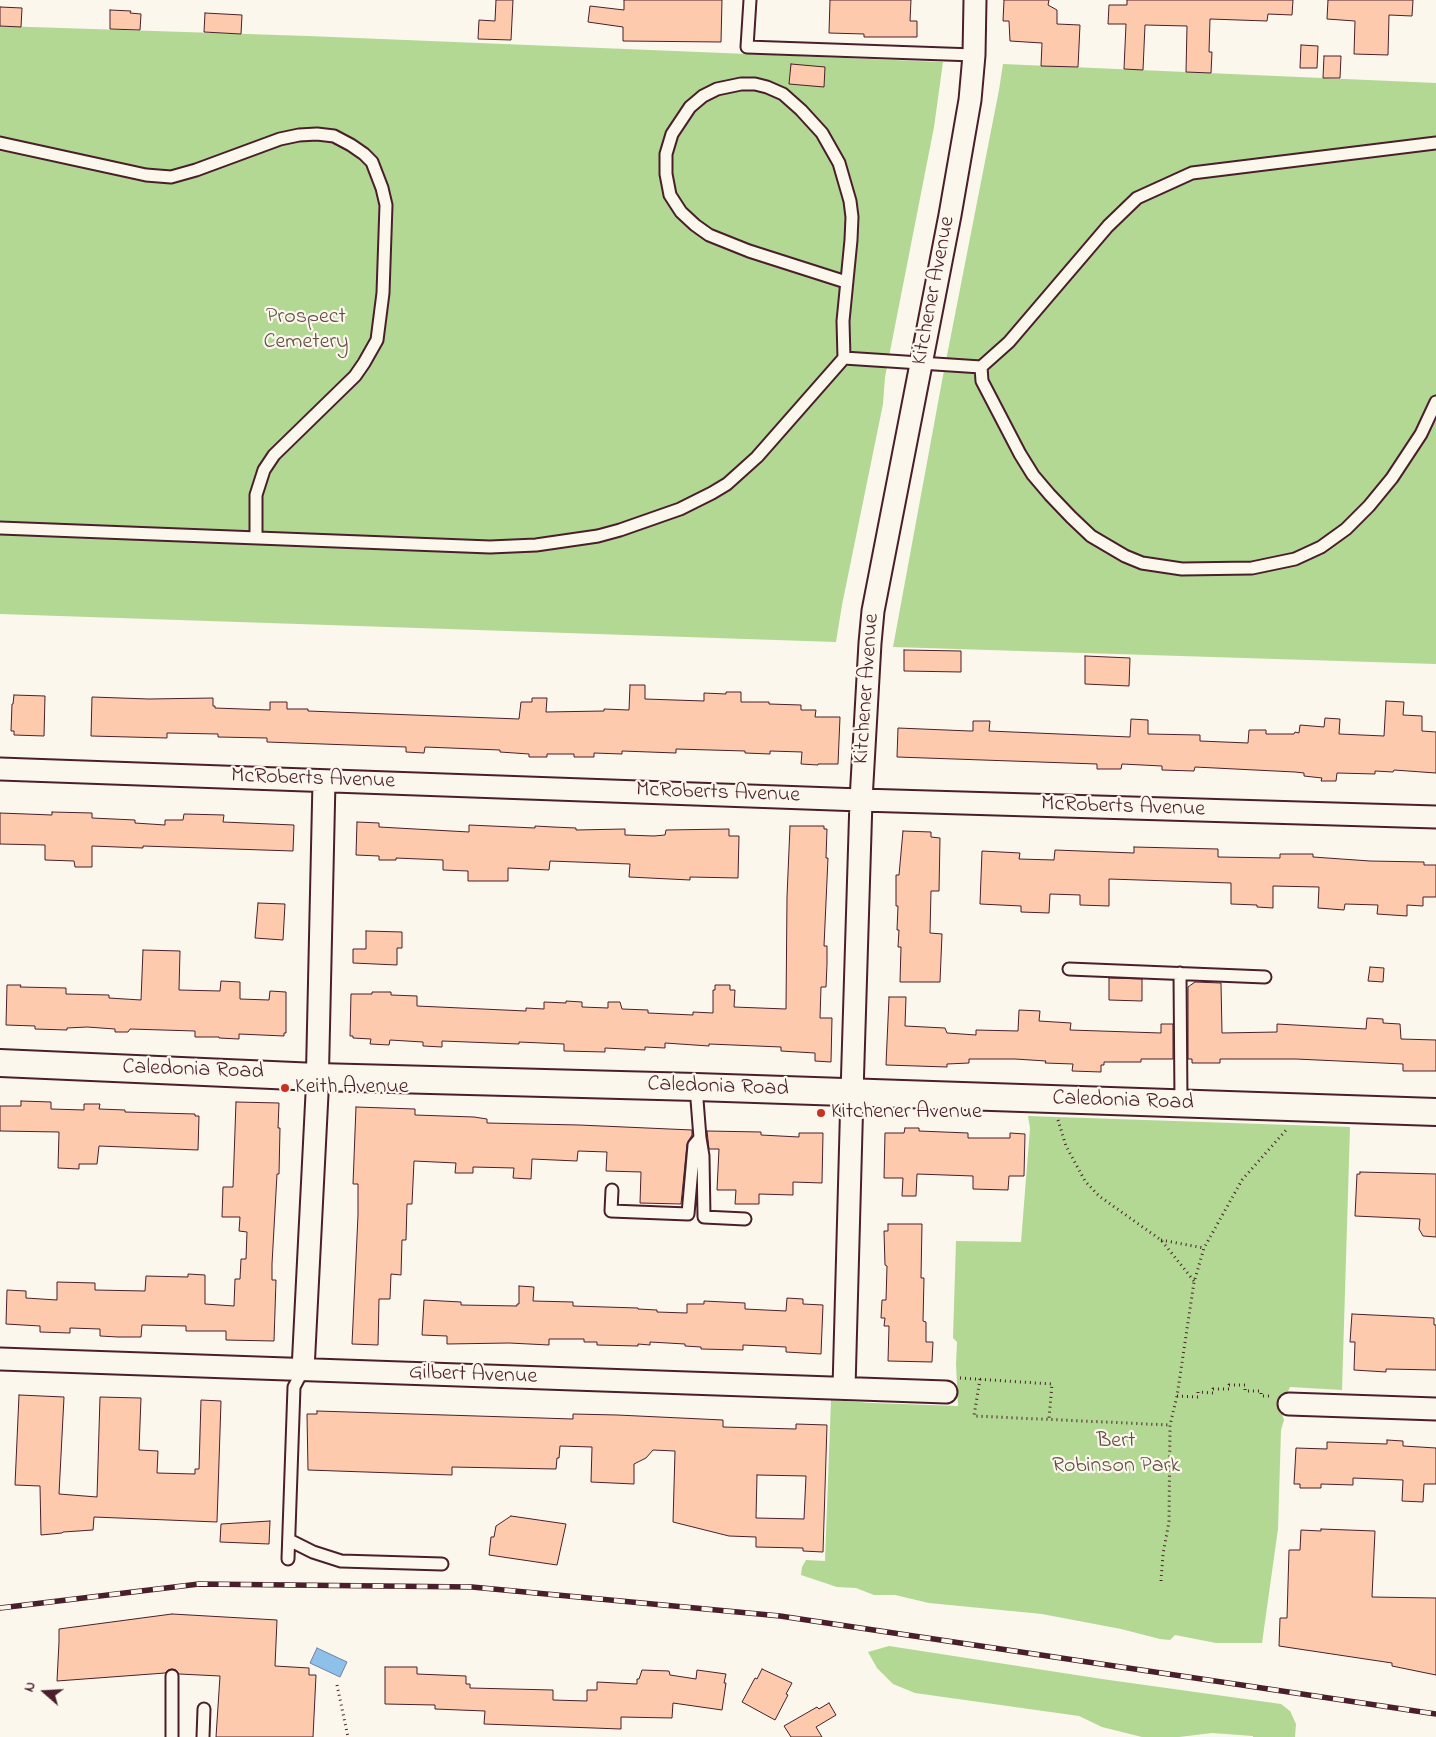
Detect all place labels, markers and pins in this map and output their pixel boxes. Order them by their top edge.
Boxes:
place label: Keith Avenue [295,1075,409,1101]
marker: Keith Avenue [279,1082,291,1094]
place label: Kitchener Avenue [831,1100,982,1126]
marker: Kitchener Avenue [815,1107,827,1119]

